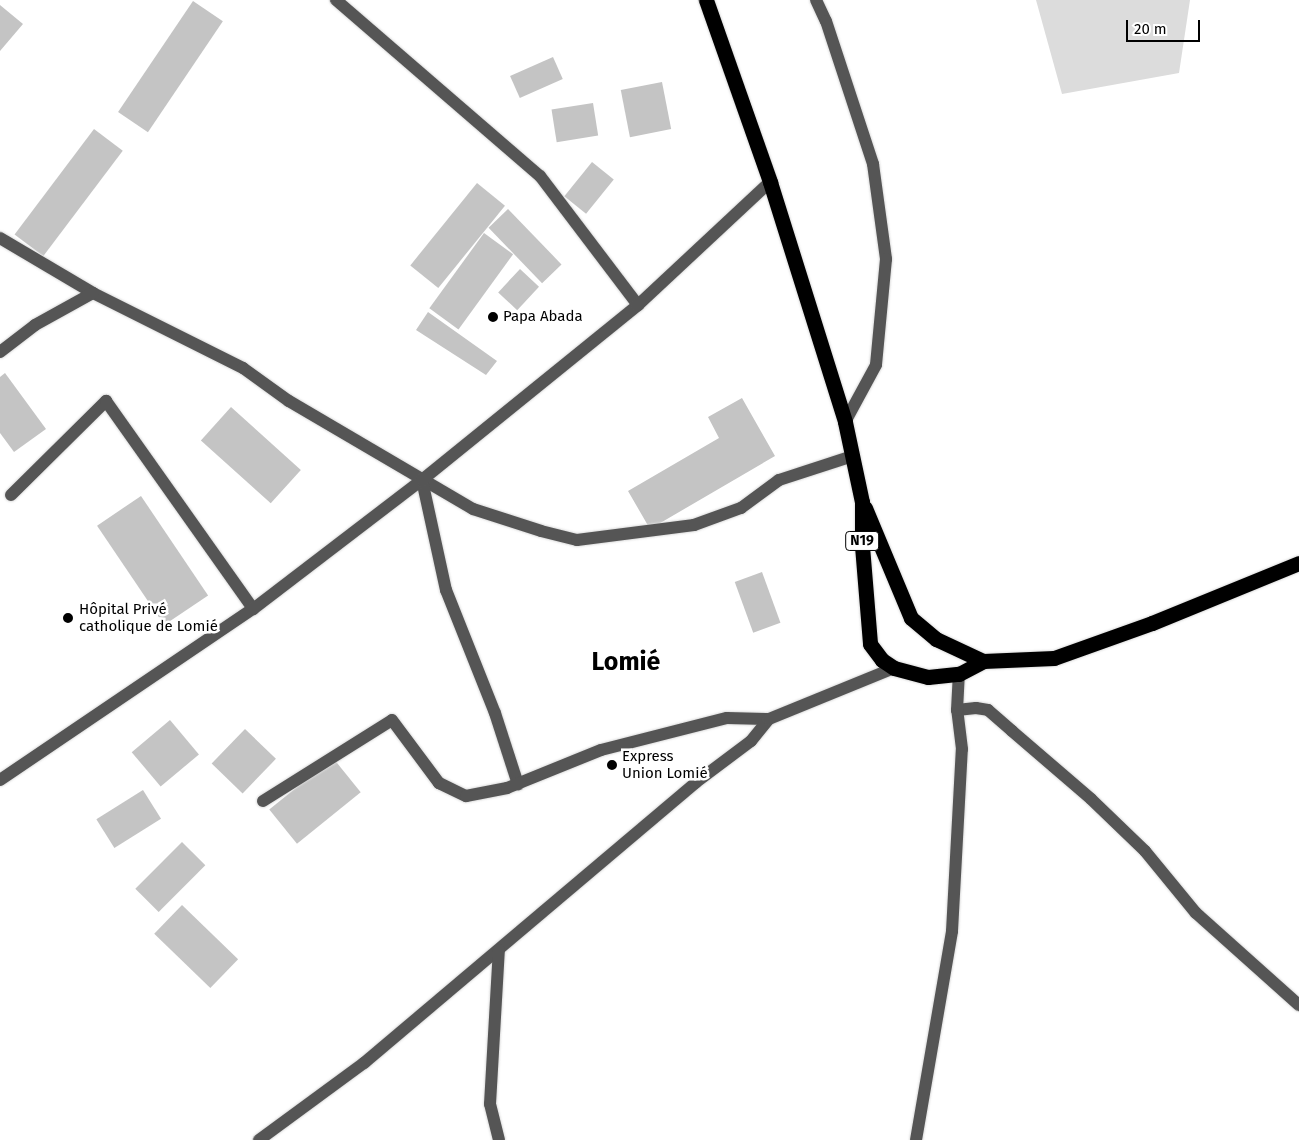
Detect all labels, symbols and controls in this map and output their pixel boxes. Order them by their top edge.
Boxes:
scale bar [1129,10,1203,42]
text: 20 m [1134,20,1167,38]
place label: Papa Abada [503,308,583,326]
marker: Papa Abada [487,311,499,323]
road number: N19 [844,530,880,552]
place label: Hôpital Privé catholique de Lomié [79,600,218,635]
marker: Hôpital Privé catholique de Lomié [61,611,75,625]
district label: Lomié [592,647,660,677]
place label: Express Union Lomié [622,747,708,782]
marker: Express Union Lomié [606,759,618,771]

